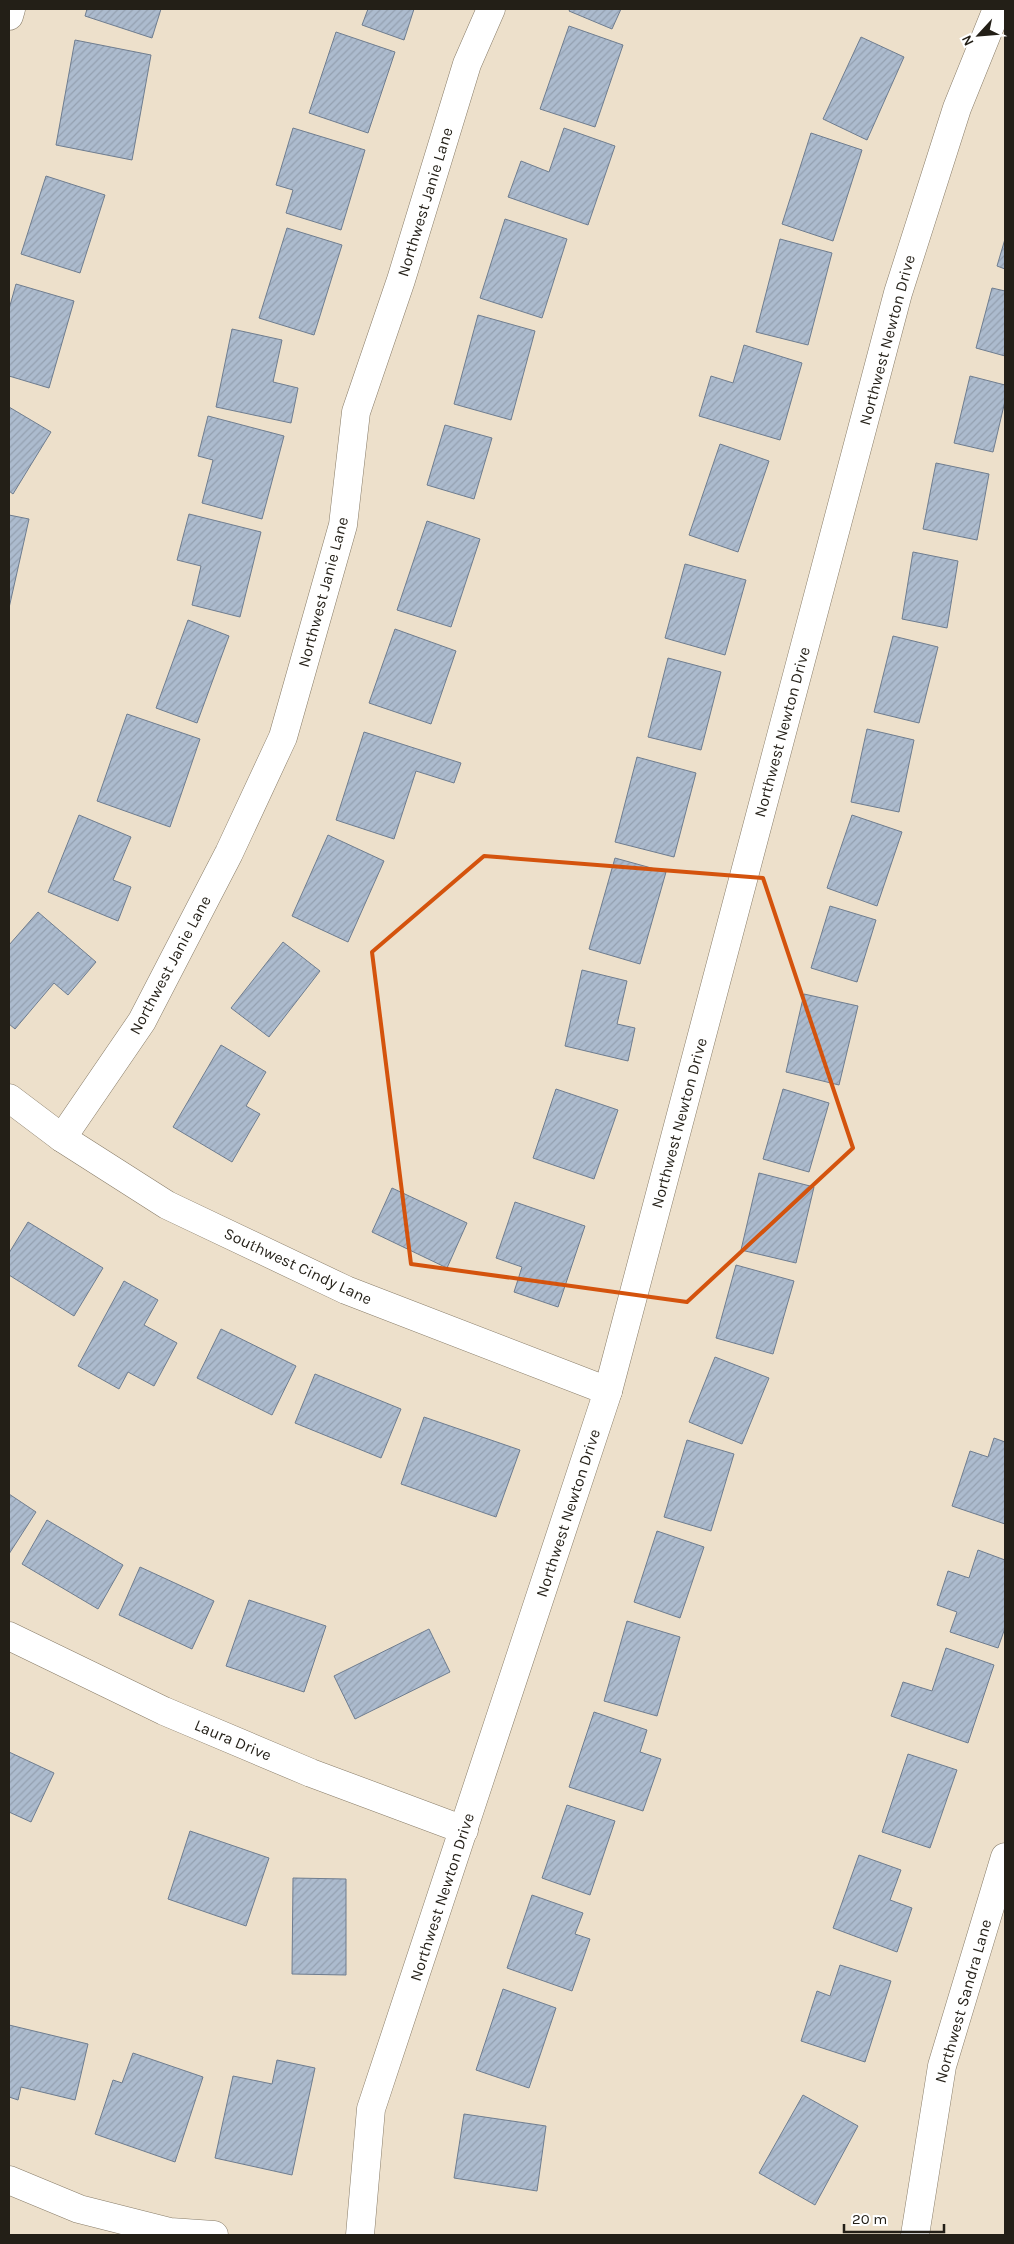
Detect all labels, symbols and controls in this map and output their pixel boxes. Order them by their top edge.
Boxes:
north arrow [954,10,1004,60]
text: N [958,32,978,49]
street label: Northwest Janie Lane [393,125,457,279]
street label: Northwest Newton Drive [855,253,919,427]
street label: Northwest Janie Lane [294,515,352,669]
street label: Northwest Newton Drive [750,645,814,819]
street label: Northwest Janie Lane [125,892,215,1038]
street label: Northwest Newton Drive [647,1036,711,1210]
street label: Southwest Cindy Lane [221,1223,375,1309]
street label: Northwest Newton Drive [532,1427,604,1599]
street label: Laura Drive [192,1715,274,1765]
street label: Northwest Newton Drive [406,1811,478,1983]
street label: Northwest Sandra Lane [931,1917,995,2085]
scale bar [844,2202,944,2234]
text: 20 m [852,2210,887,2228]

